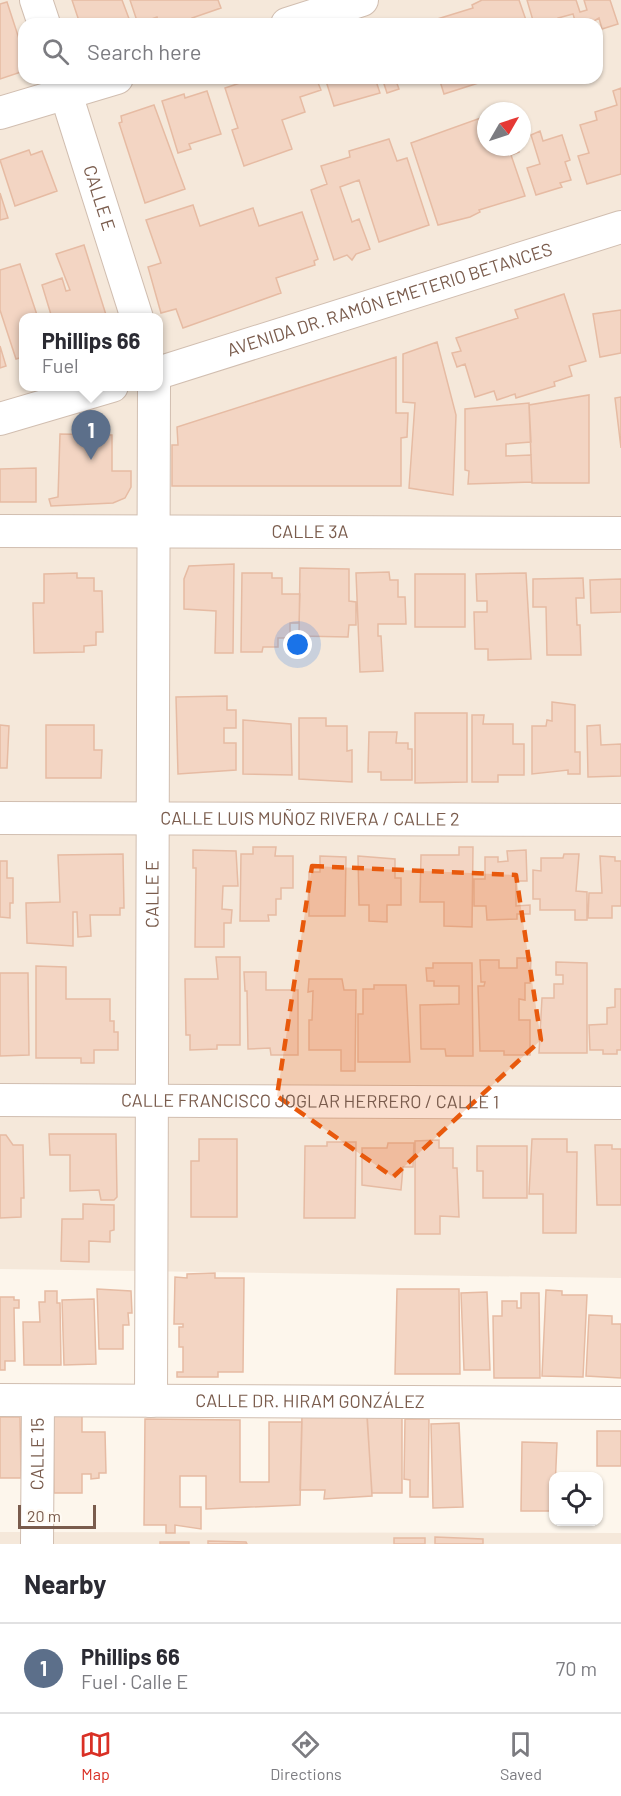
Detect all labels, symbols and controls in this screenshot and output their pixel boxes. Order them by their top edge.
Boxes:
search box [18,18,603,84]
icon: search [39,35,72,68]
text: Search here [87,38,201,64]
north arrow [477,102,531,156]
street label: CALLE E [79,162,121,233]
street label: AVENIDA DR. RAMÓN EMETERIO BETANCES [224,237,555,361]
popup [19,313,163,391]
text: Phillips 66 [42,327,140,353]
text: Fuel [42,353,79,377]
pin: 1 [72,410,110,460]
street label: CALLE 3A [271,520,349,542]
your location [283,630,312,659]
street label: CALLE LUIS MUÑOZ RIVERA / CALLE 2 [160,807,460,829]
street label: CALLE E [140,860,163,928]
street label: CALLE FRANCISCO JOGLAR HERRERO / CALLE 1 [121,1089,499,1112]
street label: CALLE DR. HIRAM GONZÁLEZ [195,1389,425,1412]
street label: CALLE 15 [25,1418,48,1490]
map controls [549,1472,603,1526]
button: locate [549,1472,603,1526]
scale bar [18,1502,96,1530]
text: 20 m [27,1506,61,1525]
text: Nearby [24,1568,106,1599]
text: Phillips 66 [81,1643,180,1669]
text: 1 [40,1656,47,1680]
text: 70 m [556,1656,597,1680]
text: Fuel · Calle E [81,1669,188,1693]
tab: Map [79,1728,112,1783]
tab: Directions [270,1728,342,1783]
tab: Saved [500,1728,542,1783]

